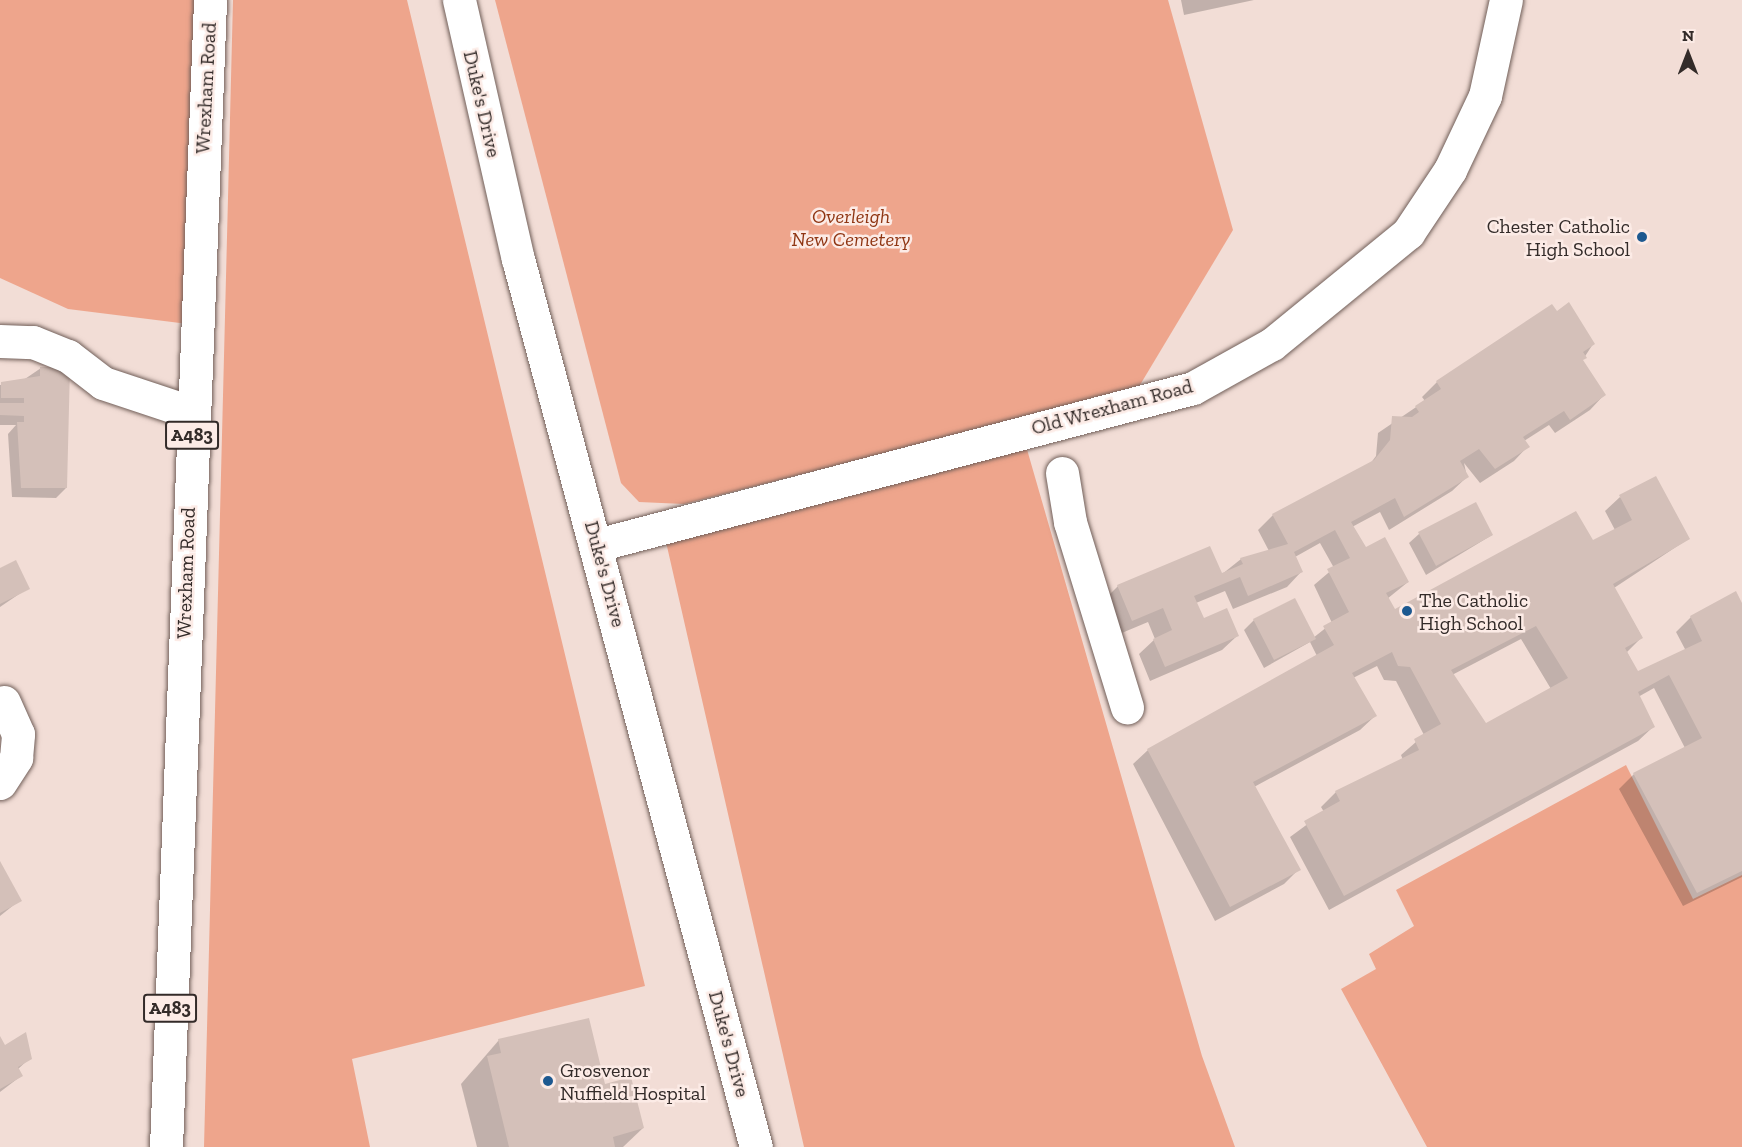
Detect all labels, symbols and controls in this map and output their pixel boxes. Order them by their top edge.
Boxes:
street label: Wrexham Road [191,22,221,154]
north arrow [1658,24,1718,84]
text: N [1682,26,1694,45]
street label: Duke's Drive [458,48,506,160]
park label: Overleigh New Cemetery [792,204,910,251]
place label: Chester Catholic High School [1486,214,1630,261]
marker: Chester Catholic High School [1635,230,1649,244]
street label: Old Wrexham Road [1028,374,1196,440]
road number: A483 [165,420,219,450]
street label: Wrexham Road [172,507,200,639]
street label: Duke's Drive [579,518,631,630]
place label: The Catholic High School [1419,588,1528,635]
marker: The Catholic High School [1400,604,1414,618]
street label: Duke's Drive [703,988,755,1100]
road number: A483 [143,993,197,1023]
place label: Grosvenor Nuffield Hospital [560,1058,706,1105]
marker: Grosvenor Nuffield Hospital [541,1074,555,1088]

